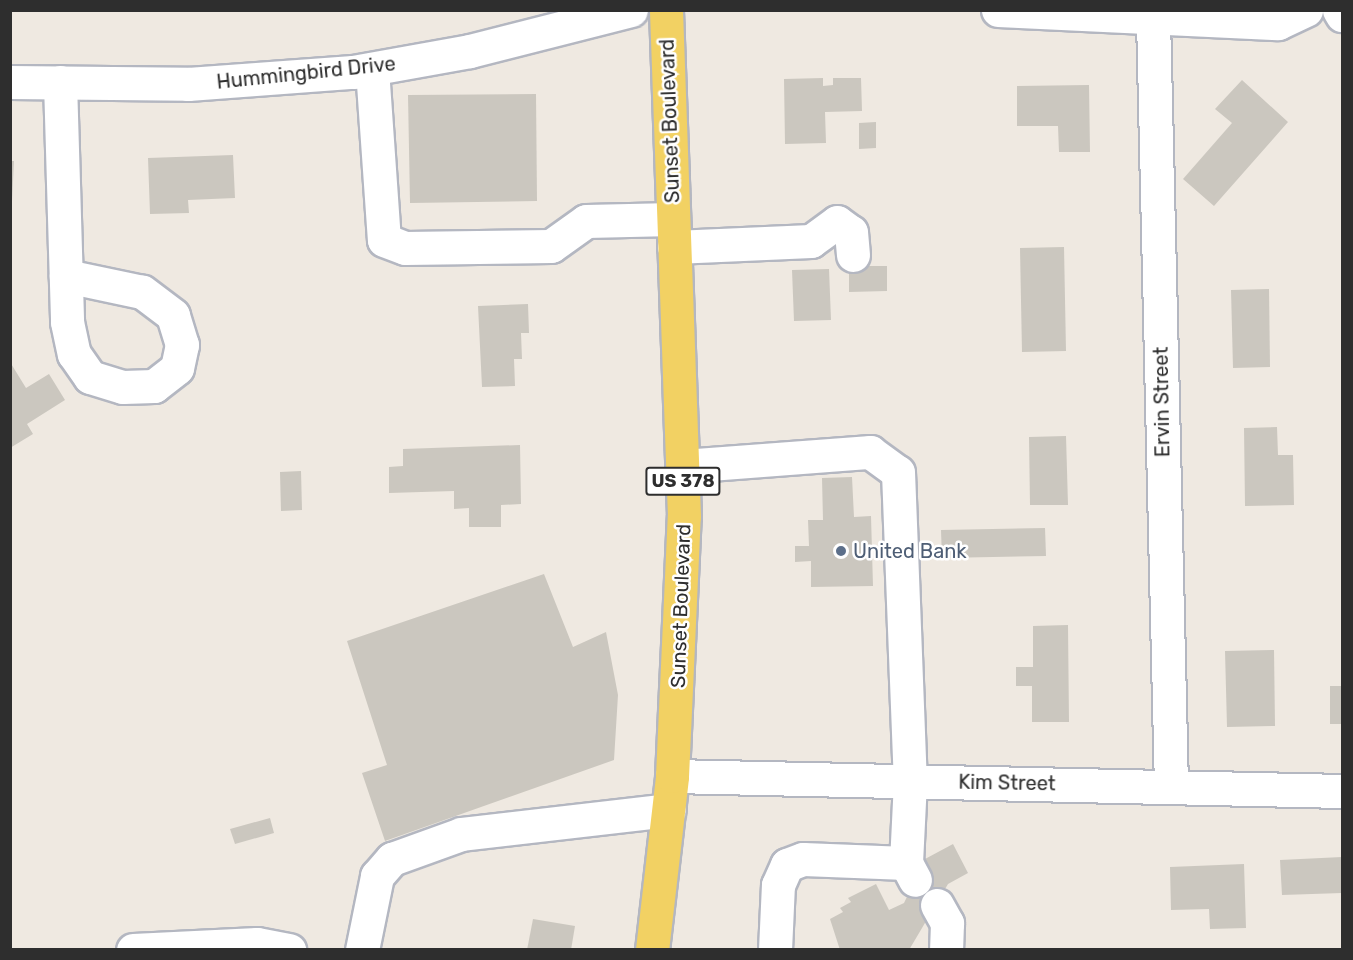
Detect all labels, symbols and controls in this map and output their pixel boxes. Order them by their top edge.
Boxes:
street label: Sunset Boulevard [655,39,685,203]
street label: Hummingbird Drive [215,52,397,94]
street label: Ervin Street [1149,347,1175,457]
road number: US 378 [644,466,722,496]
street label: Sunset Boulevard [666,524,696,688]
place label: United Bank [853,539,967,563]
marker: United Bank [834,544,848,558]
street label: Kim Street [958,770,1056,796]

